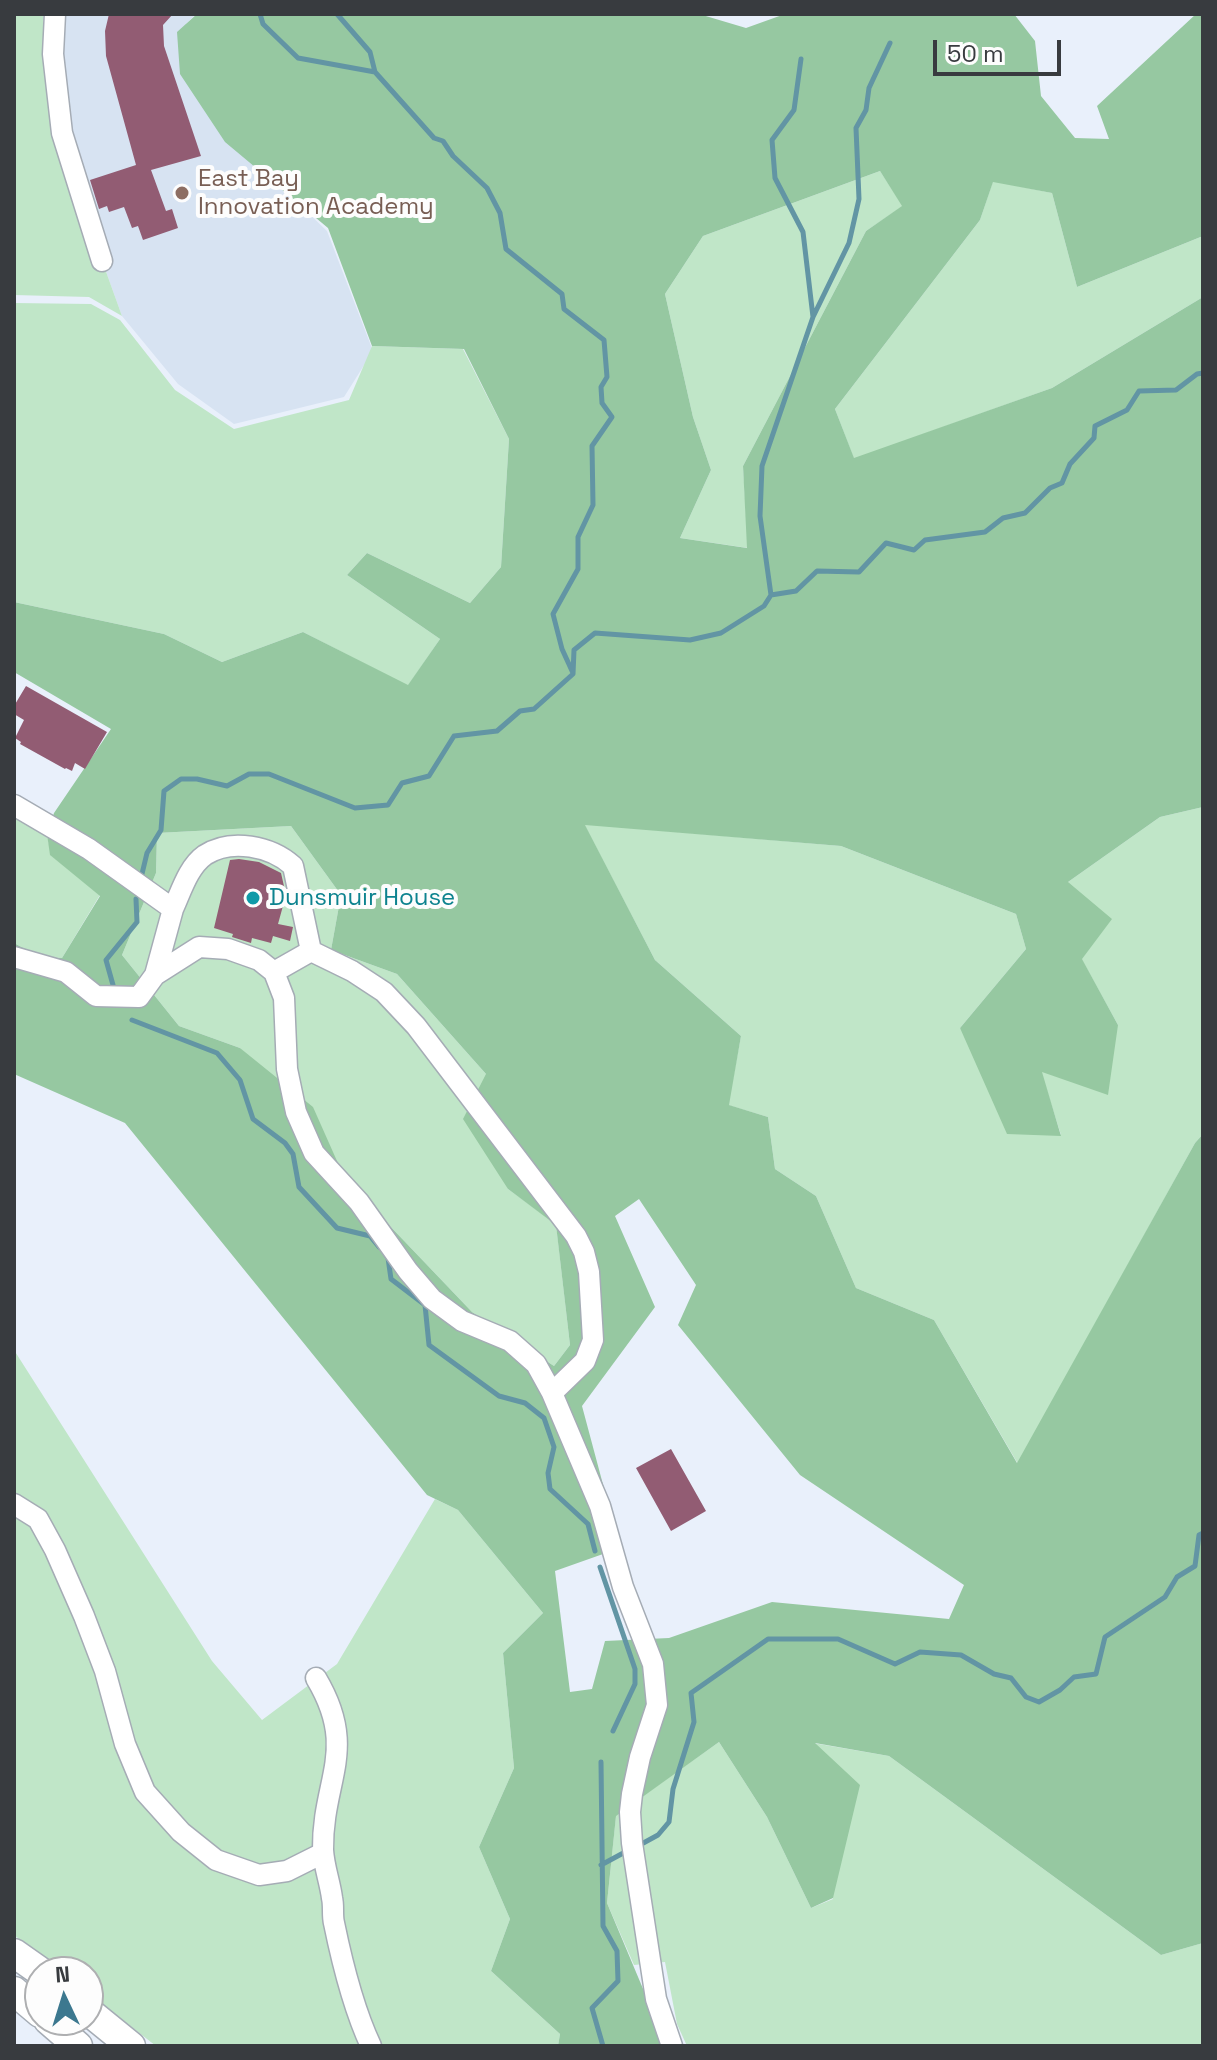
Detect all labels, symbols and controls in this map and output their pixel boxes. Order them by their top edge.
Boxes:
scale bar [937,24,1065,74]
text: 50 m [947,38,1004,69]
place label: East Bay Innovation Academy [198,165,434,221]
marker: East Bay Innovation Academy [173,184,191,202]
place label: Dunsmuir House [269,884,455,912]
marker: Dunsmuir House [244,889,262,907]
north arrow [24,1956,104,2036]
text: N [54,1960,71,1989]

